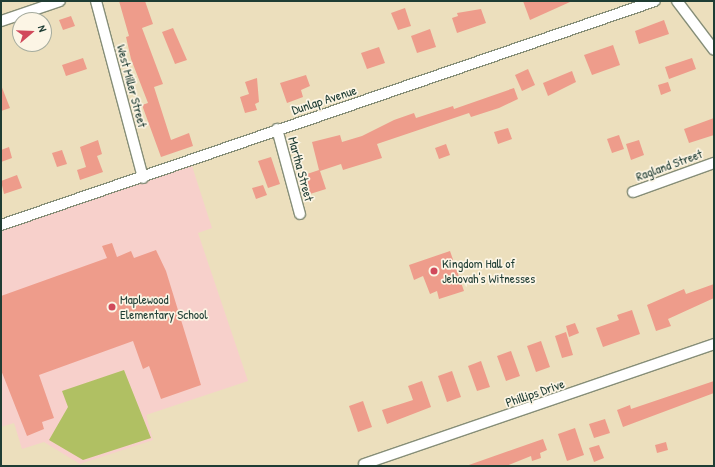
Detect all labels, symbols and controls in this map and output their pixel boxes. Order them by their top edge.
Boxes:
north arrow [12,12,52,52]
text: N [35,23,50,33]
street label: West Miller Street [113,43,151,129]
street label: Dunlap Avenue [290,82,358,118]
street label: Martha Street [285,135,317,203]
street label: Ragland Street [634,146,704,184]
place label: Kingdom Hall of Jehovah's Witnesses [442,256,535,287]
marker: Kingdom Hall of Jehovah's Witnesses [429,266,439,276]
place label: Maplewood Elementary School [120,292,208,323]
marker: Maplewood Elementary School [107,302,117,312]
street label: Phillips Drive [504,376,566,410]

